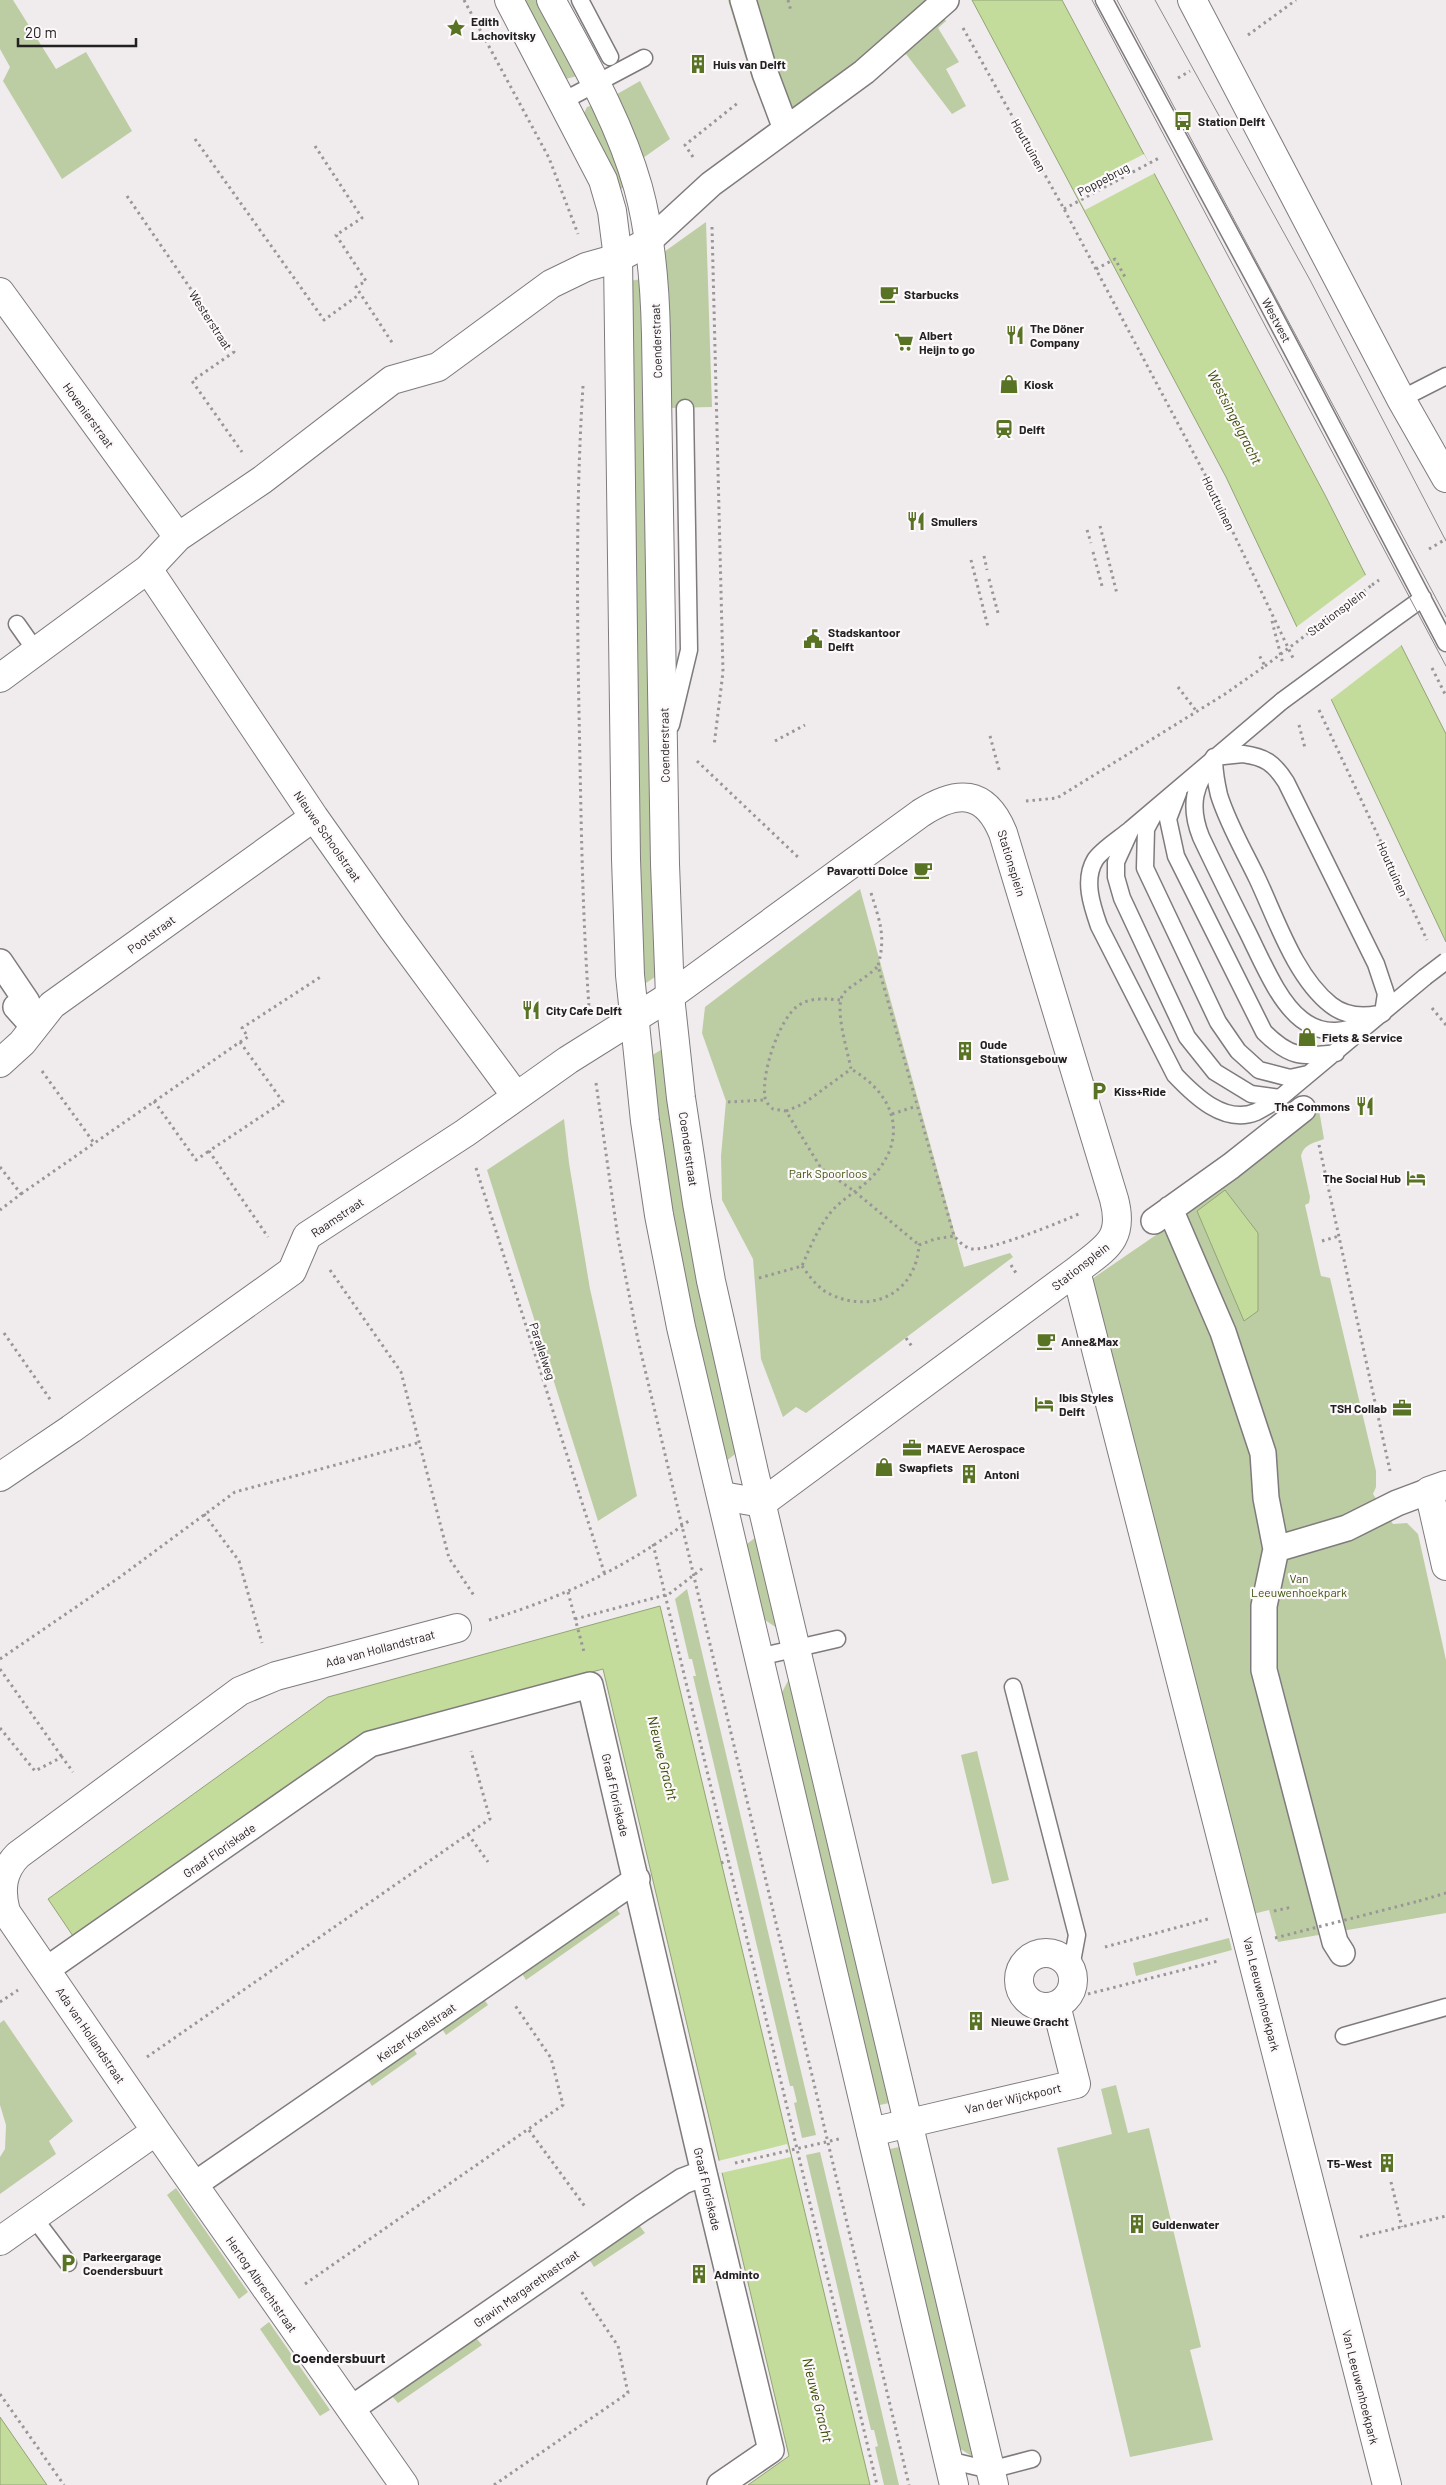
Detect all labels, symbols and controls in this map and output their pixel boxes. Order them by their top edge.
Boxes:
place label: Edith Lachovitsky [471,14,536,42]
scale bar [18,15,135,47]
place icon: Edith Lachovitsky [445,17,467,39]
text: 20 m [25,23,57,41]
building icon: Huis van Delft [687,53,709,75]
place label: Huis van Delft [713,57,786,71]
bus stop icon: Station Delft [1172,110,1194,132]
place label: Station Delft [1198,114,1266,128]
street label: Houttuinen [1009,116,1049,174]
street label: Poppebrug [1075,159,1131,199]
cafe icon: Starbucks [878,283,900,305]
place label: Starbucks [904,287,959,301]
street label: Westerstraat [187,288,235,352]
street label: Westvest [1259,295,1295,345]
street label: Coenderstraat [648,303,664,379]
place label: The Döner Company [1030,321,1085,349]
restaurant icon: The Döner Company [1004,324,1026,346]
place label: Albert Heijn to go [919,328,975,356]
supermarket icon: Albert Heijn to go [893,331,915,353]
water label: Westsingelgracht [1204,367,1266,467]
shop icon: Kiosk [998,373,1020,395]
place label: Kiosk [1024,377,1054,391]
street label: Hovenierstraat [61,380,117,450]
station icon: Delft [993,418,1015,440]
place label: Delft [1019,422,1046,436]
street label: Houttuinen [1200,474,1238,532]
restaurant icon: Smullers [905,510,927,532]
place label: Smullers [931,514,978,528]
street label: Stationsplein [1304,586,1368,638]
place label: Stadskantoor Delft [828,625,901,653]
public building icon: Stadskantoor Delft [802,628,824,650]
street label: Coenderstraat [656,707,672,783]
street label: Nieuwe Schoolstraat [291,788,365,884]
street label: Stationsplein [995,828,1029,898]
street label: Houttuinen [1375,840,1411,898]
cafe icon: Pavarotti Dolce [912,859,934,881]
place label: Pavarotti Dolce [827,863,908,877]
street label: Pootstraat [125,912,177,956]
restaurant icon: City Cafe Delft [520,999,542,1021]
place label: City Cafe Delft [546,1003,623,1017]
shop icon: Fiets & Service [1296,1026,1318,1048]
place label: Fiets & Service [1322,1030,1403,1044]
place label: Oude Stationsgebouw [980,1037,1068,1065]
building icon: Oude Stationsgebouw [954,1040,976,1062]
parking icon: Kiss+Ride [1088,1080,1110,1102]
place label: Kiss+Ride [1114,1084,1167,1098]
restaurant icon: The Commons [1354,1095,1376,1117]
place label: The Commons [1274,1099,1350,1113]
street label: Coenderstraat [677,1111,701,1187]
park label: Park Spoorloos [789,1166,868,1180]
hotel icon: The Social Hub [1405,1167,1427,1189]
place label: The Social Hub [1323,1171,1401,1185]
street label: Raamstraat [308,1194,366,1240]
street label: Stationsplein [1049,1239,1111,1293]
street label: Parallelweg [527,1320,559,1382]
cafe icon: Anne&Max [1035,1330,1057,1352]
place label: Anne&Max [1061,1334,1119,1348]
place label: Ibis Styles Delft [1059,1390,1114,1418]
hotel icon: Ibis Styles Delft [1033,1393,1055,1415]
office icon: TSH Collab [1391,1397,1413,1419]
place label: TSH Collab [1330,1401,1387,1415]
office icon: MAEVE Aerospace [901,1437,923,1459]
place label: MAEVE Aerospace [927,1441,1026,1455]
shop icon: Swapfiets [873,1456,895,1478]
place label: Swapfiets [899,1460,953,1474]
building icon: Antoni [958,1463,980,1485]
place label: Antoni [984,1467,1019,1481]
park label: Van Leeuwenhoekpark [1251,1571,1347,1599]
street label: Ada van Hollandstraat [324,1627,436,1669]
water label: Nieuwe Gracht [644,1714,682,1802]
street label: Graaf Floriskade [600,1752,632,1838]
street label: Graaf Floriskade [180,1820,258,1880]
street label: Van Leeuwenhoekpark [1241,1935,1283,2053]
street label: Ada van Hollandstraat [54,1984,128,2086]
street label: Keizer Karelstraat [374,2000,458,2064]
building icon: Nieuwe Gracht [965,2010,987,2032]
place label: Nieuwe Gracht [991,2014,1069,2028]
street label: Van der Wijckpoort [963,2080,1063,2116]
street label: Graaf Floriskade [692,2146,724,2232]
building icon: T5-West [1376,2152,1398,2174]
place label: T5-West [1327,2156,1372,2170]
building icon: Guldenwater [1126,2213,1148,2235]
place label: Guldenwater [1152,2217,1220,2231]
street label: Hertog Albrechtstraat [224,2233,300,2335]
street label: Gravin Margarethastraat [471,2246,581,2330]
place label: Parkeergarage Coendersbuurt [83,2249,163,2277]
parking icon: Parkeergarage Coendersbuurt [57,2252,79,2274]
building icon: Adminto [688,2263,710,2285]
place label: Adminto [714,2267,760,2281]
street label: Van Leeuwenhoekpark [1340,2328,1382,2446]
district label: Coendersbuurt [292,2349,386,2366]
water label: Nieuwe Gracht [799,2356,837,2444]

